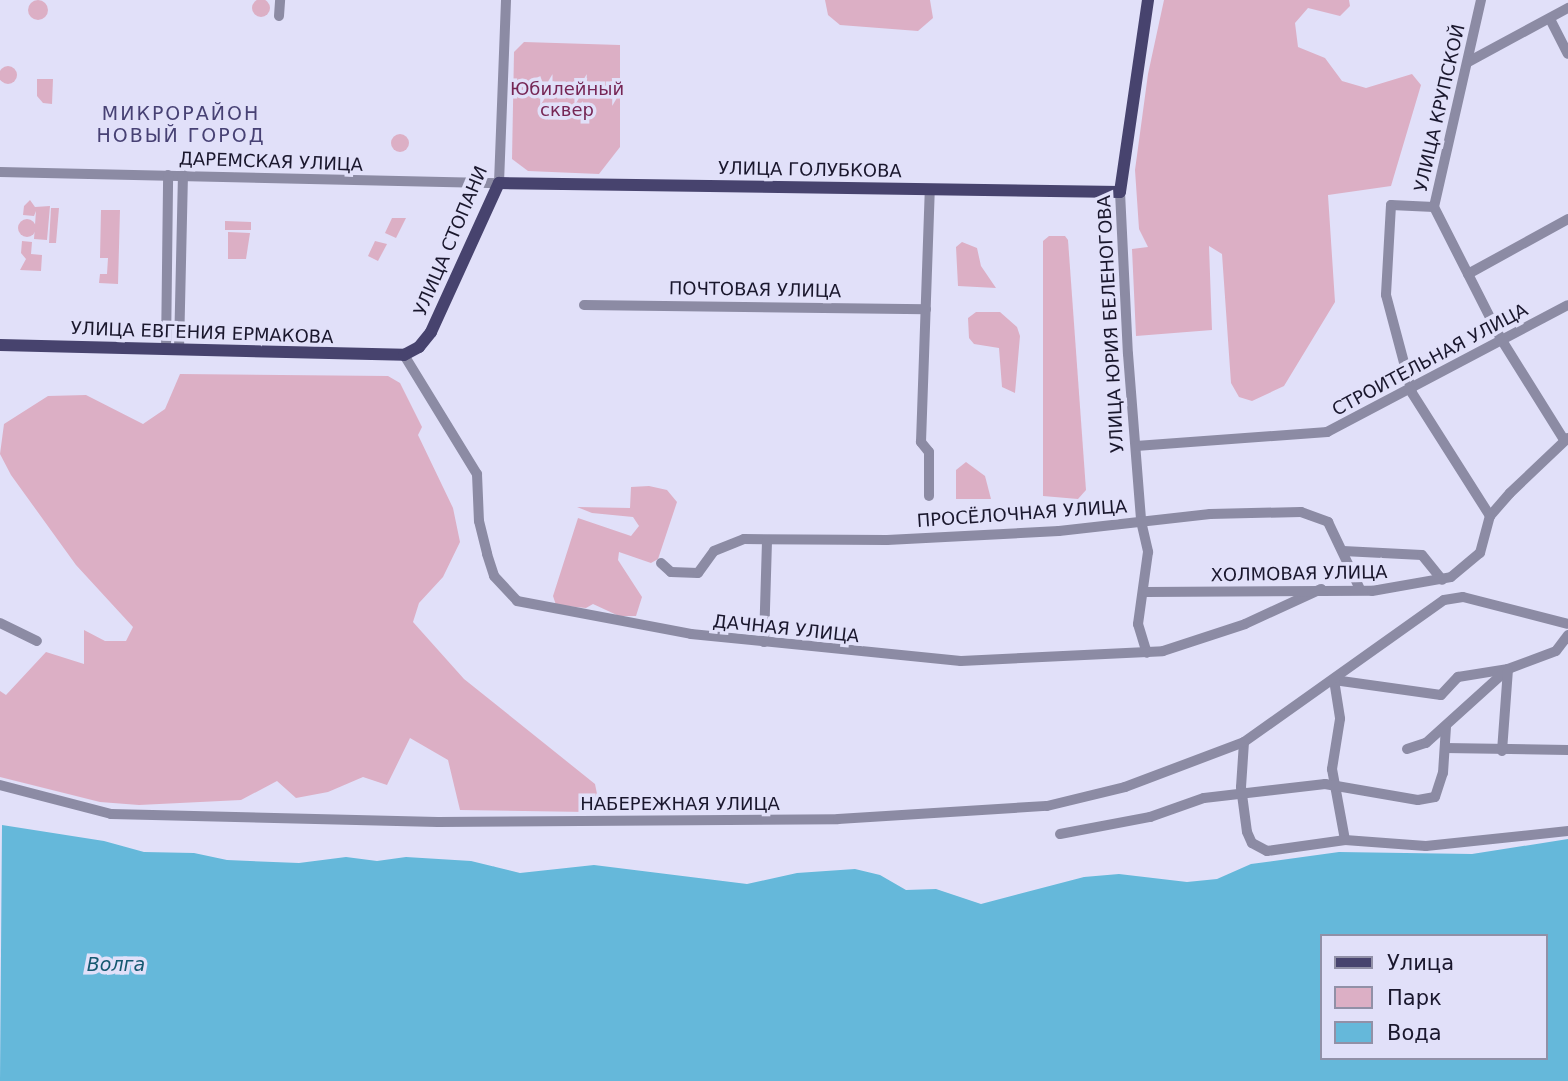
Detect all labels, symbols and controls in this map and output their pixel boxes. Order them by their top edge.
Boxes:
street label: УЛИЦА КРУПСКОЙ [1410,22,1470,194]
park label: Юбилейный сквер [510,79,624,122]
district label: МИКРОРАЙОН НОВЫЙ ГОРОД [98,103,264,147]
street label: ДАРЕМСКАЯ УЛИЦА [179,148,363,176]
street label: УЛИЦА ГОЛУБКОВА [718,158,902,182]
street label: УЛИЦА СТОПАНИ [410,163,492,319]
street label: УЛИЦА ЮРИЯ БЕЛЕНОГОВА [1093,195,1129,453]
street label: ПОЧТОВАЯ УЛИЦА [669,278,841,302]
street label: СТРОИТЕЛЬНАЯ УЛИЦА [1328,299,1532,421]
street label: УЛИЦА ЕВГЕНИЯ ЕРМАКОВА [70,318,334,348]
street label: ПРОСЁЛОЧНАЯ УЛИЦА [916,496,1128,532]
street label: ХОЛМОВАЯ УЛИЦА [1210,562,1388,586]
street label: ДАЧНАЯ УЛИЦА [712,611,860,647]
street label: НАБЕРЕЖНАЯ УЛИЦА [580,793,780,815]
legend [1320,934,1547,1060]
text: Улица [1387,951,1454,975]
water label: Волга [87,954,145,976]
text: Парк [1387,986,1442,1010]
text: Вода [1387,1021,1442,1045]

